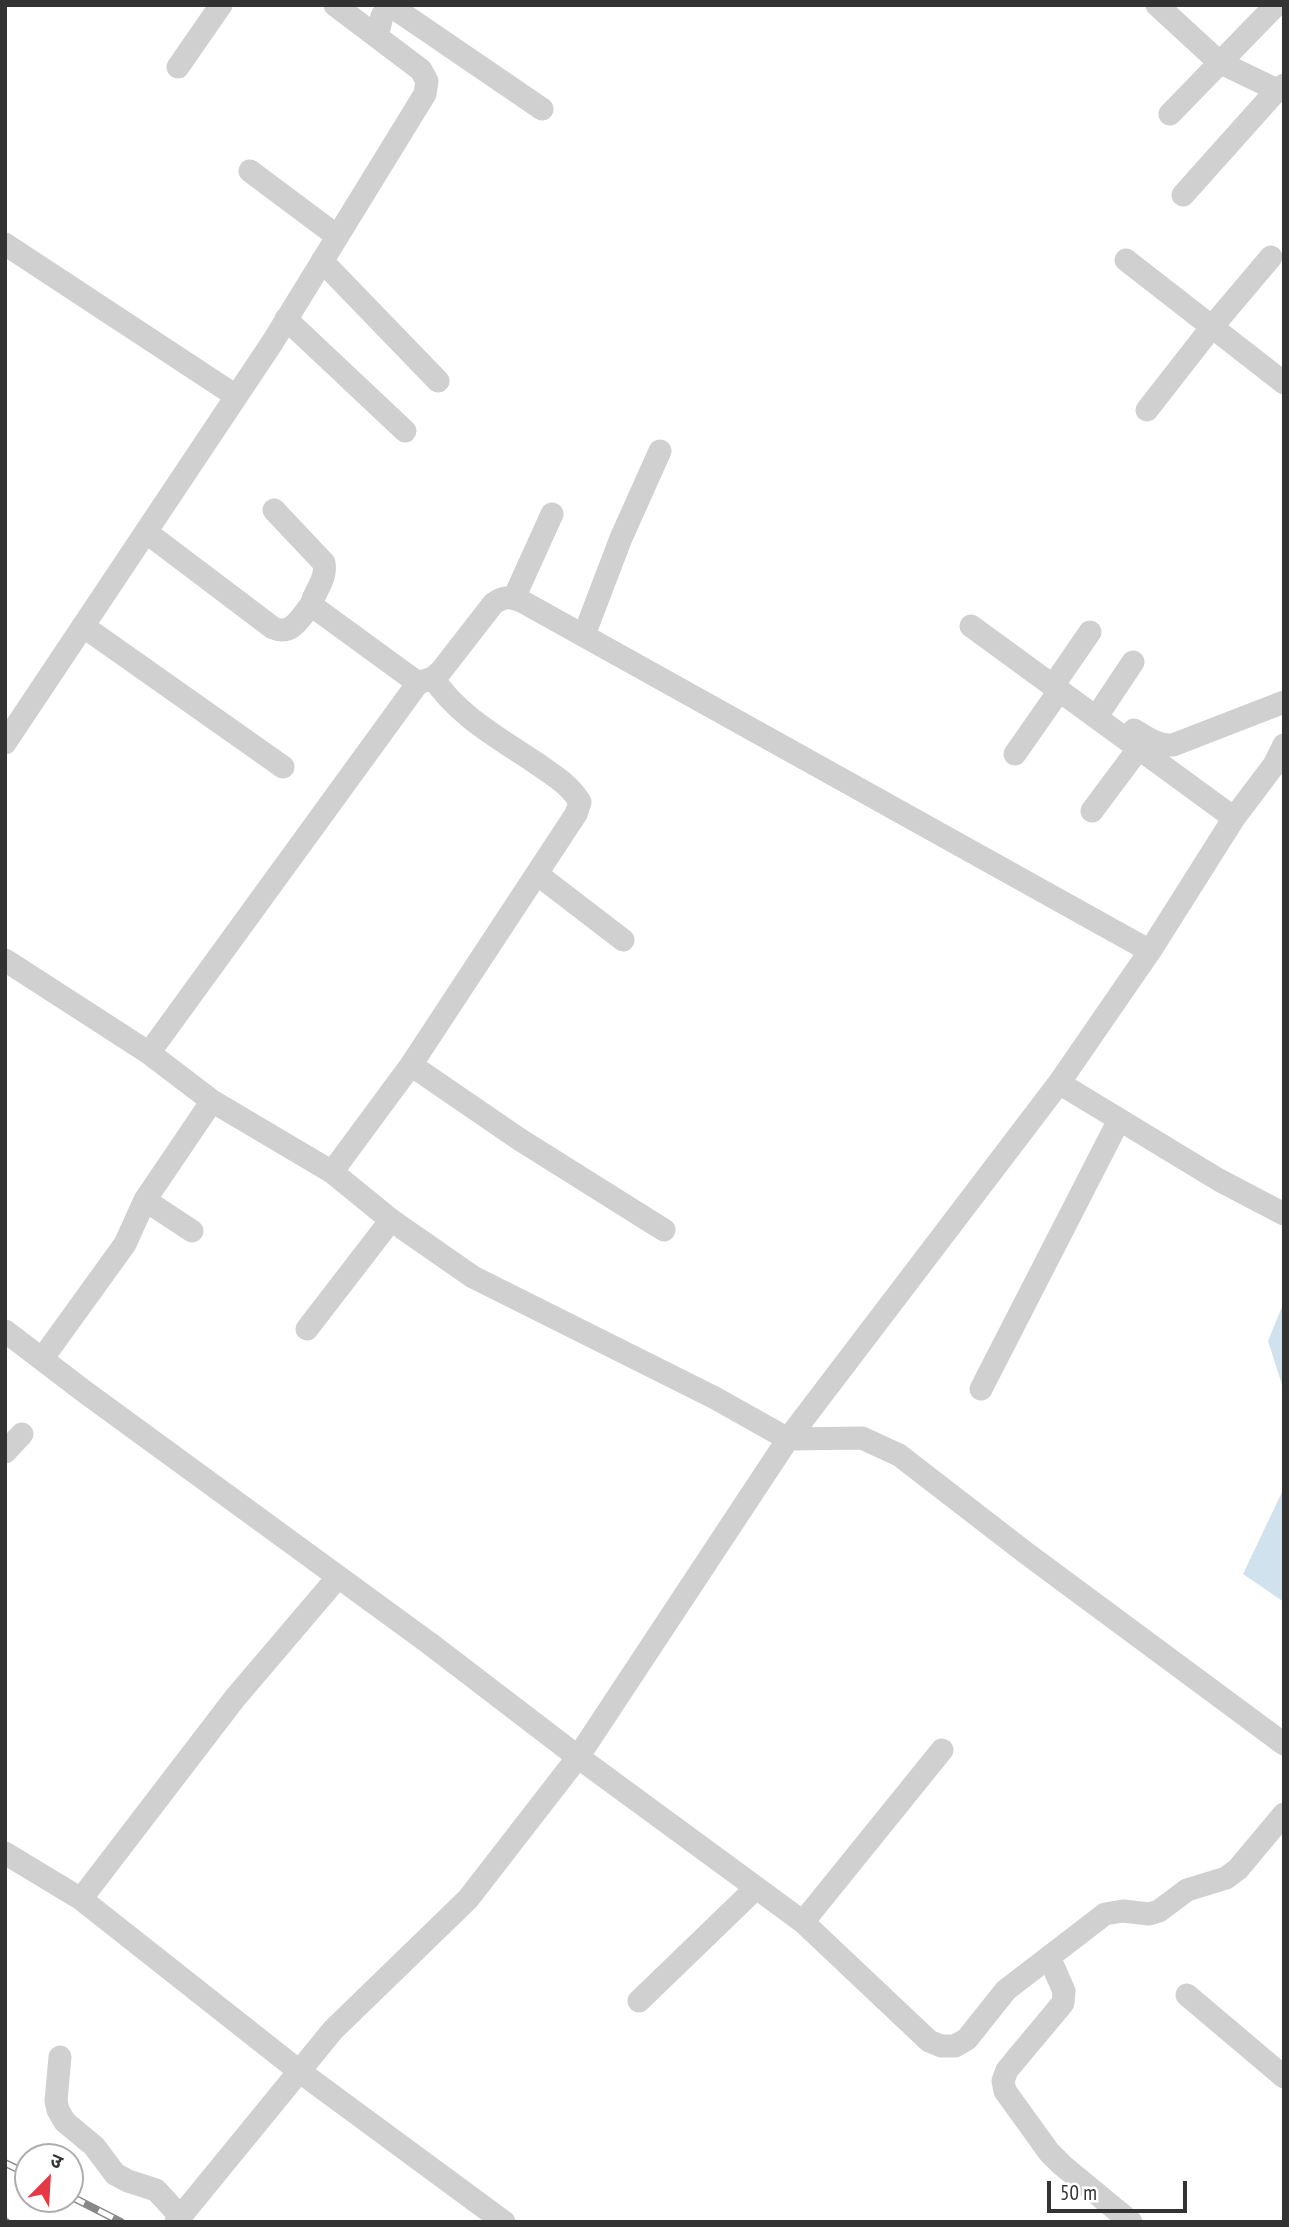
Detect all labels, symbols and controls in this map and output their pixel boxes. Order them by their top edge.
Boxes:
north arrow [14,2143,84,2213]
text: उ [47,2147,67,2174]
scale bar [1051,2168,1191,2212]
text: 50 m [1060,2179,1097,2206]

